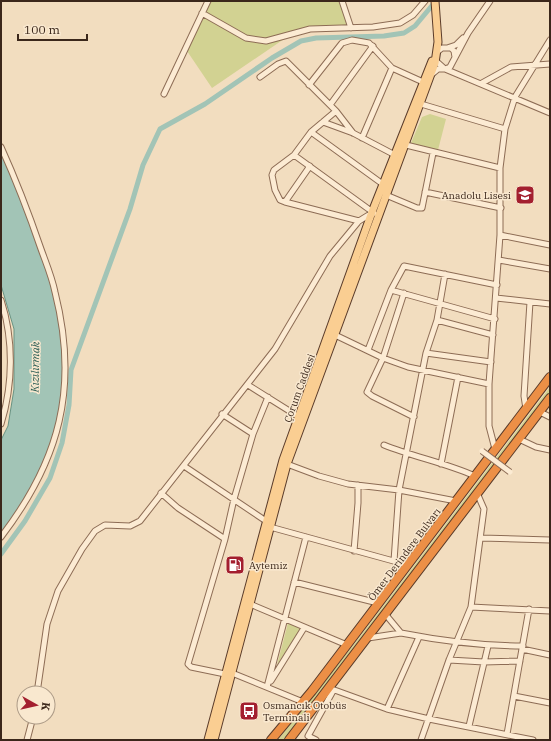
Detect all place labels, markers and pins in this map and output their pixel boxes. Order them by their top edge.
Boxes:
school or university icon: Anadolu Lisesi [514,184,536,206]
place label: Anadolu Lisesi [442,189,511,202]
fuel station icon: Aytemiz [224,554,246,576]
place label: Aytemiz [249,559,288,572]
place label: Osmancık Otobüs Terminali [263,699,346,724]
bus stop icon: Osmancık Otobüs Terminali [238,700,260,722]

